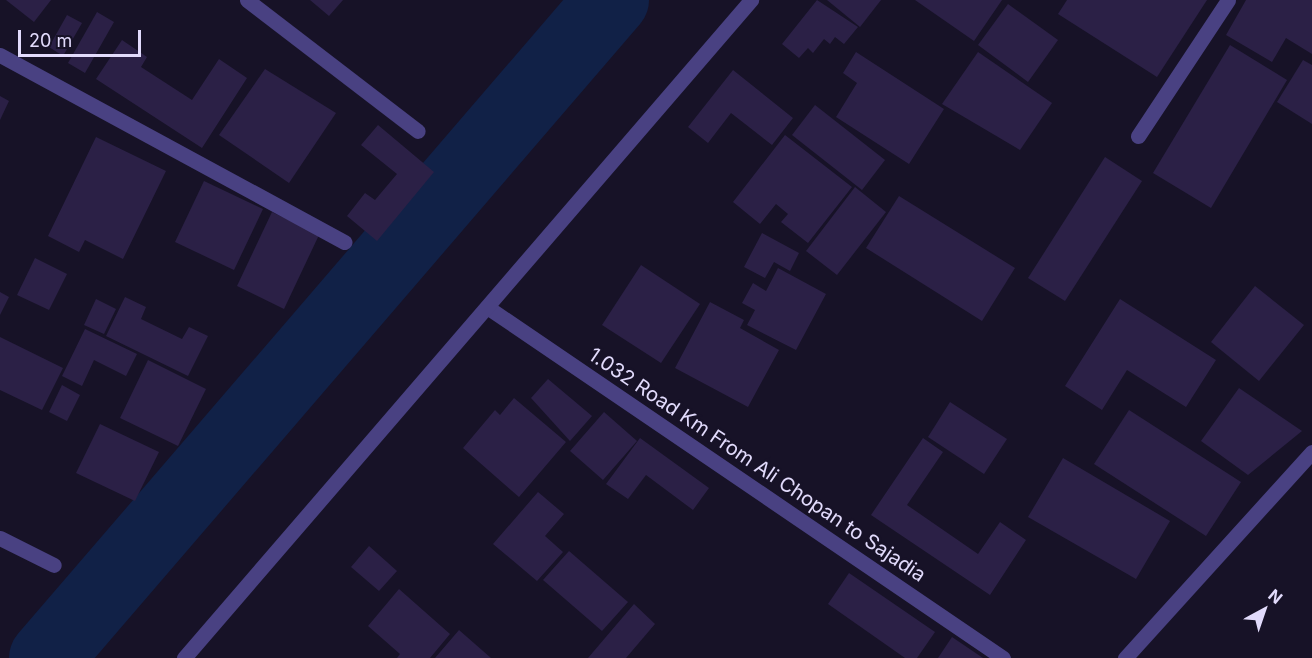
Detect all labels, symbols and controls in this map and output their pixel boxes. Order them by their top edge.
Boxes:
scale bar [21,18,144,56]
text: 20 m [29,30,72,51]
street label: 1.032 Road Km From Ali Chopan to Sajadia [584,343,930,587]
north arrow [1234,580,1294,640]
text: N [1264,585,1287,608]

